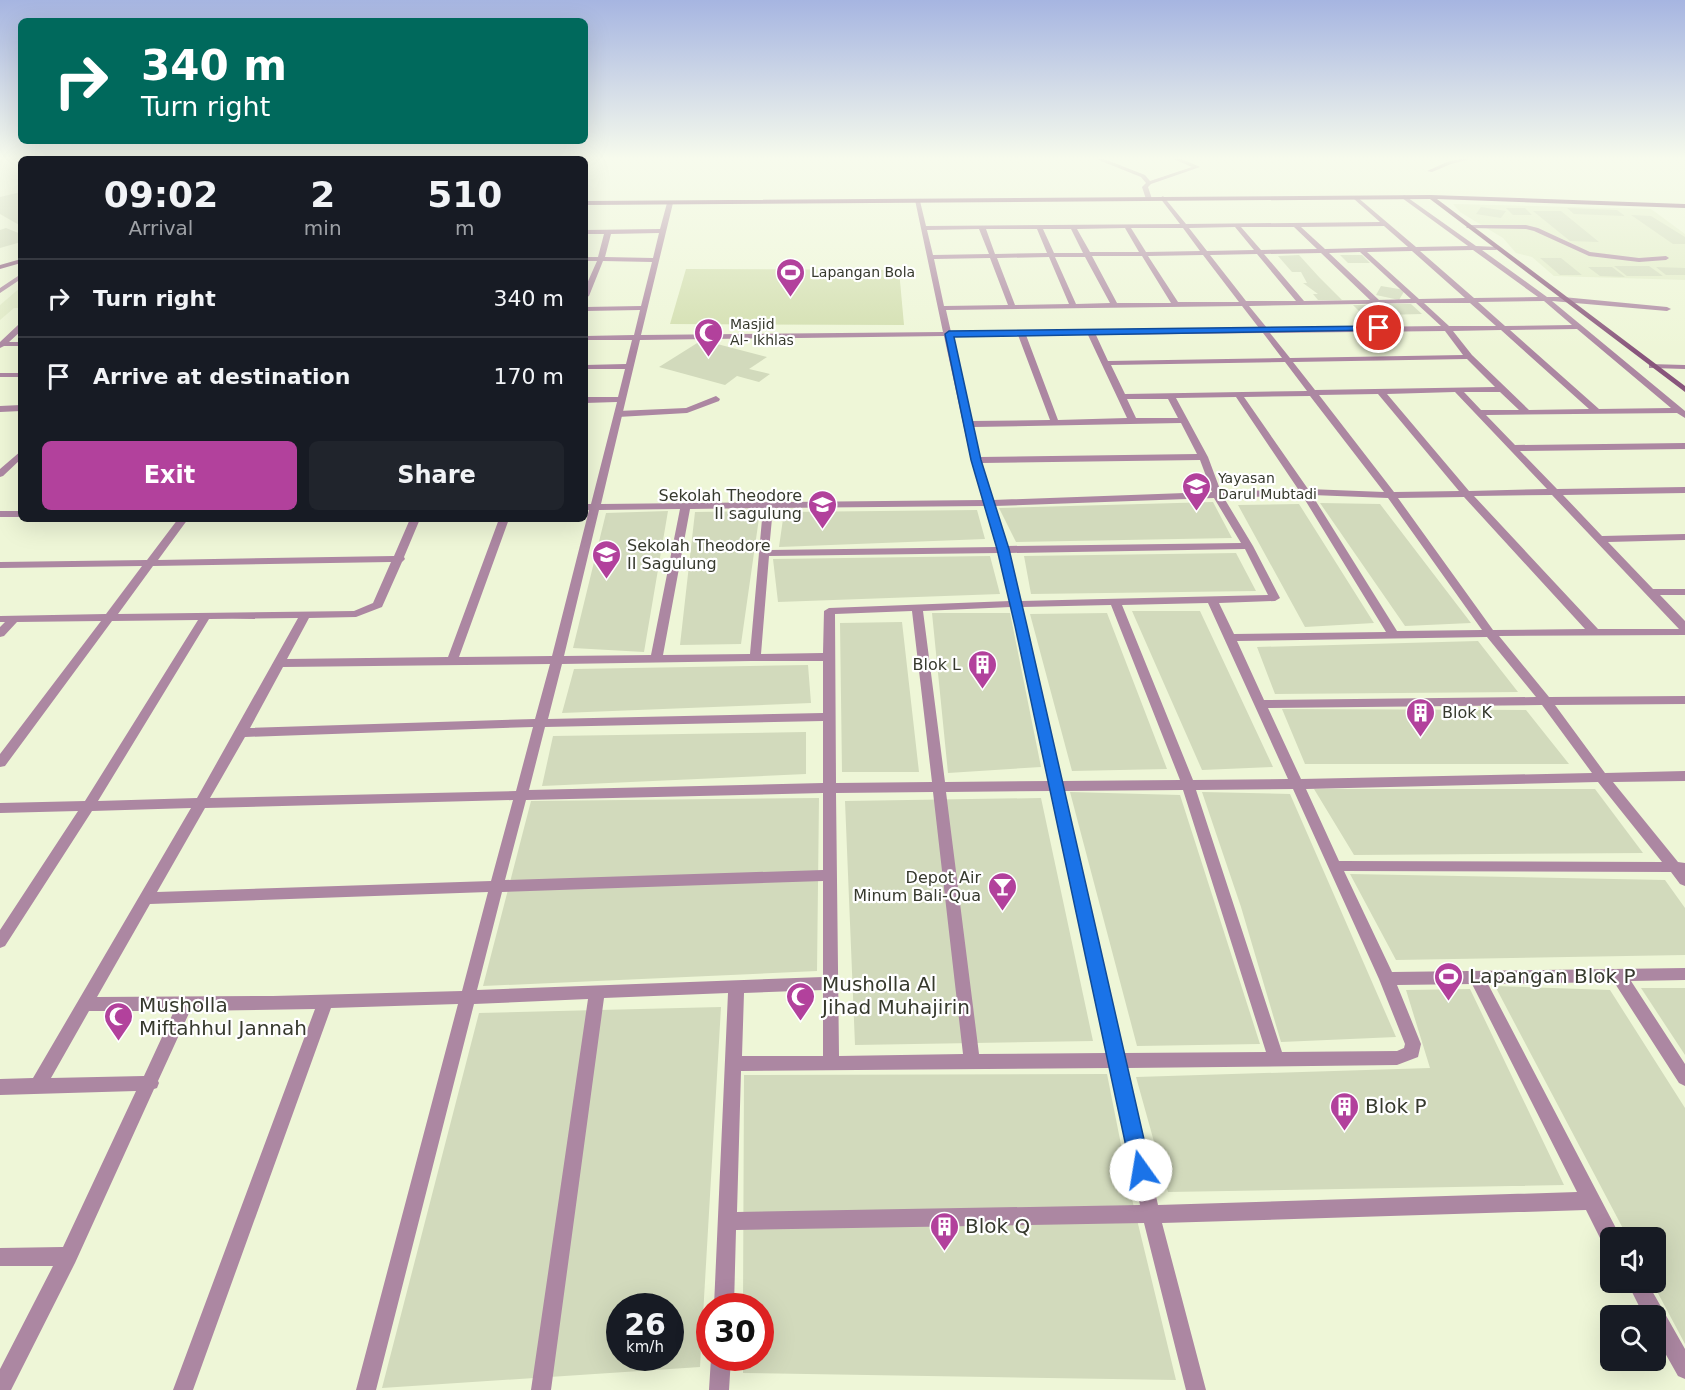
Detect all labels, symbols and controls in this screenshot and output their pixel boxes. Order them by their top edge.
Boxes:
text: 340 m [141,41,287,90]
icon: right [42,42,120,120]
text: Turn right [141,91,270,122]
text: 09:02 [104,174,218,215]
text: 2 [310,174,335,215]
text: 510 [427,174,502,215]
text: Arrival [128,216,193,240]
text: min [304,216,342,240]
text: m [455,216,475,240]
sports icon: Lapangan Bola [774,256,806,298]
place label: Lapangan Bola [811,264,915,280]
icon: right [42,282,75,315]
text: Turn right [93,286,216,311]
text: 340 m [494,286,564,311]
pin [1353,302,1404,353]
icon: arrive [1362,311,1395,344]
mosque icon: Masjid Al- Ikhlas [693,316,725,358]
place label: Masjid Al- Ikhlas [730,316,794,348]
icon: arrive [42,360,75,393]
text: Arrive at destination [93,364,350,389]
text: 170 m [494,364,564,389]
button: Exit [42,441,297,510]
button: Share [309,441,564,510]
school or university icon: Yayasan Darul Mubtadi [1181,470,1213,512]
place label: Yayasan Darul Mubtadi [1217,470,1317,502]
place label: Sekolah Theodore II sagulung [658,486,802,523]
school or university icon: Sekolah Theodore II sagulung [807,488,839,530]
place label: Sekolah Theodore II Sagulung [627,536,771,573]
school or university icon: Sekolah Theodore II Sagulung [590,538,622,580]
building icon: Blok L [966,648,998,690]
place label: Blok L [913,655,961,674]
building icon: Blok K [1405,696,1437,738]
place label: Blok K [1442,703,1493,722]
place label: Depot Air Minum Bali-Qua [853,868,981,905]
bar icon: Depot Air Minum Bali-Qua [986,870,1018,912]
sports icon: Lapangan Blok P [1432,960,1464,1002]
place label: Lapangan Blok P [1469,964,1636,988]
place label: Musholla Al Jihad Muhajirin [820,972,970,1019]
mosque icon: Musholla Al Jihad Muhajirin [785,980,817,1022]
place label: Musholla Miftahhul Jannah [139,993,307,1040]
mosque icon: Musholla Miftahhul Jannah [102,1000,134,1042]
building icon: Blok P [1328,1090,1360,1132]
place label: Blok P [1365,1094,1427,1118]
position arrow [1109,1138,1173,1202]
building icon: Blok Q [928,1210,960,1252]
place label: Blok Q [965,1214,1030,1238]
map controls [1600,1227,1666,1371]
button: sound [1600,1227,1666,1293]
speed limit sign: 30 [696,1293,774,1371]
button: search [1600,1305,1666,1371]
text: 26 [624,1307,666,1342]
text: km/h [626,1338,664,1356]

